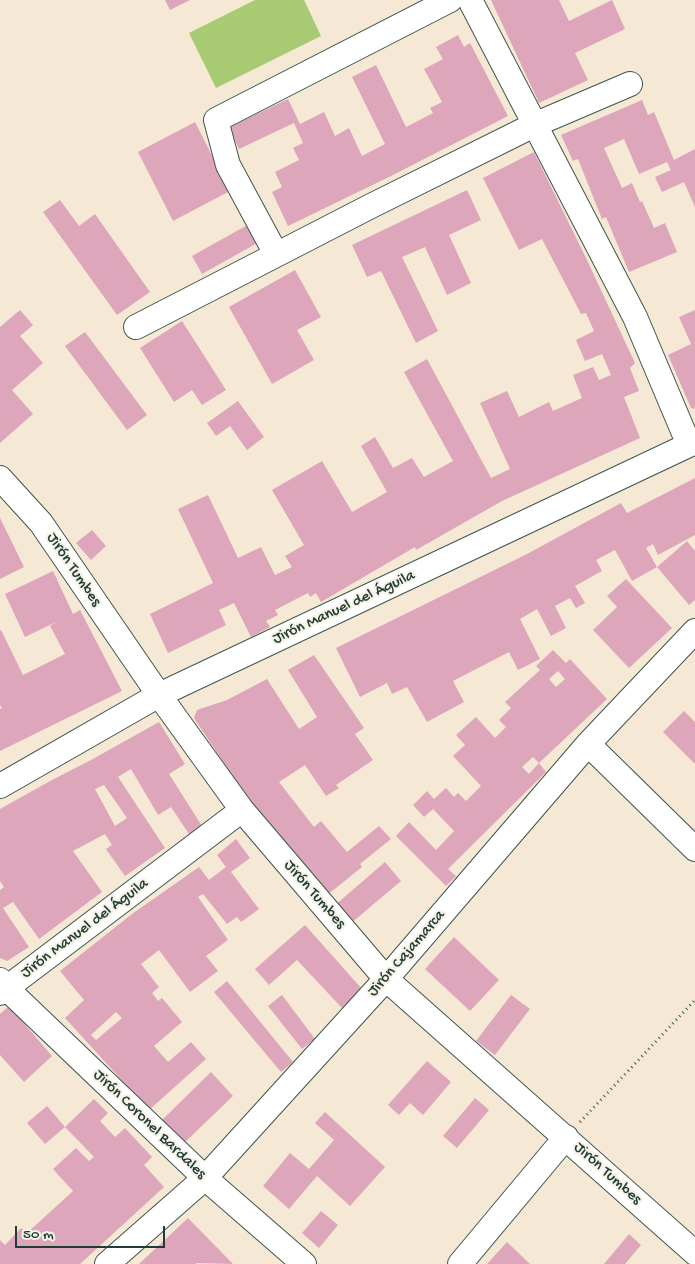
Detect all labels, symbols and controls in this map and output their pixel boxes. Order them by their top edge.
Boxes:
street label: Jirón Tumbes [41,529,105,611]
street label: Jirón Manuel del Águila [270,567,418,649]
street label: Jirón Tumbes [279,857,349,933]
street label: Jirón Manuel del Águila [17,875,153,983]
street label: Jirón Cajamarca [364,907,450,1001]
street label: Jirón Coronel Bardales [88,1066,210,1184]
street label: Jirón Tumbes [569,1138,645,1210]
scale bar [18,1216,168,1248]
text: 50 m [23,1226,54,1244]

